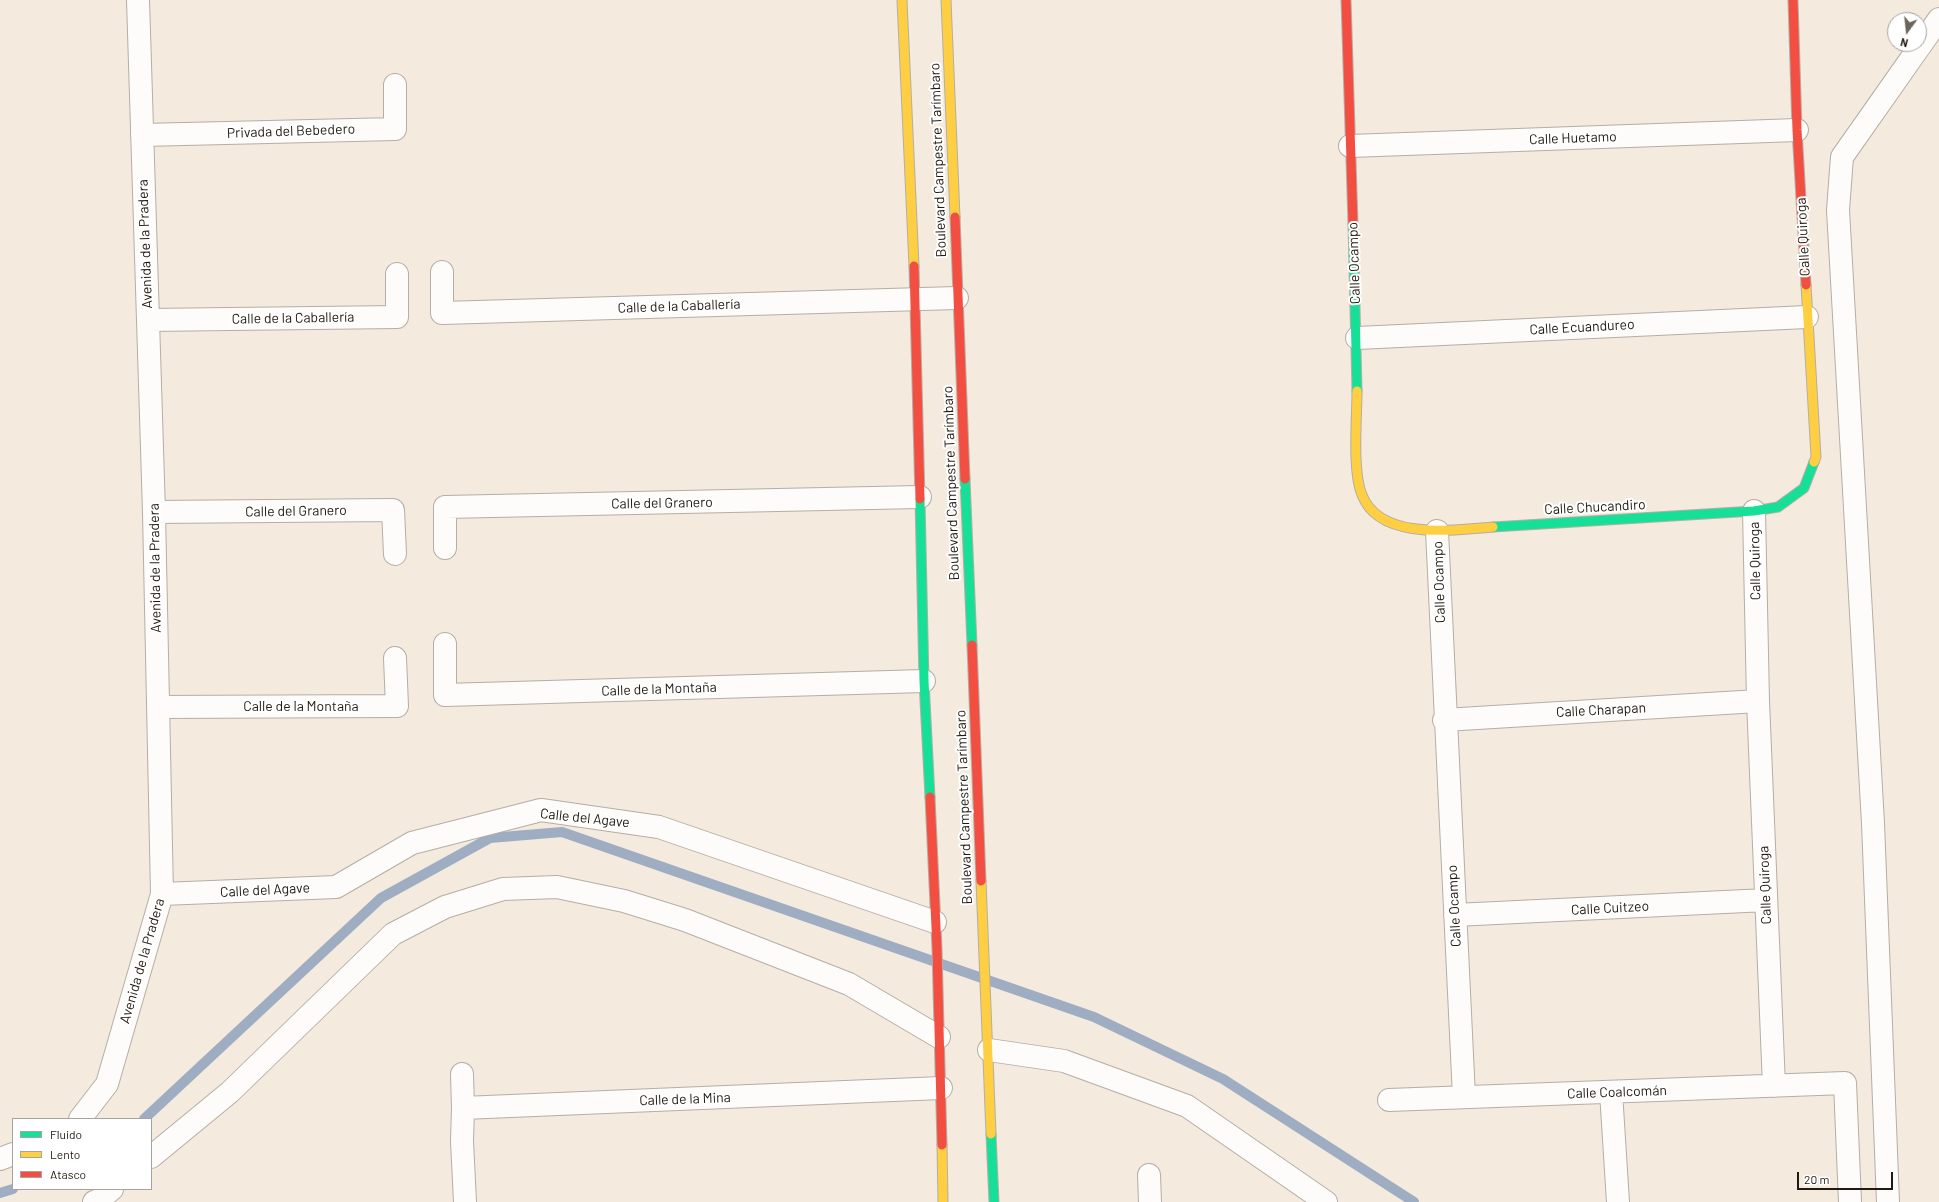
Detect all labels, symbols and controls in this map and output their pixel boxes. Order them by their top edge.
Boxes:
north arrow [1887,12,1927,52]
text: N [1899,36,1909,50]
street label: Boulevard Campestre Tarímbaro [926,62,950,258]
street label: Privada del Bebedero [227,120,355,142]
street label: Calle Huetamo [1529,128,1617,148]
street label: Avenida de la Pradera [134,179,156,309]
street label: Calle Quiroga [1793,197,1813,277]
street label: Calle Ocampo [1344,222,1364,304]
street label: Calle de la Caballería [617,295,741,317]
street label: Calle de la Caballería [231,309,355,327]
street label: Calle Ecuandureo [1529,316,1635,338]
street label: Boulevard Campestre Tarímbaro [939,385,963,581]
street label: Calle del Granero [611,494,713,512]
street label: Calle Chucandiro [1544,496,1646,518]
street label: Calle del Granero [245,502,347,520]
street label: Avenida de la Pradera [145,503,165,633]
street label: Calle Quiroga [1746,522,1764,600]
street label: Calle Ocampo [1429,541,1449,623]
street label: Calle de la Montaña [601,679,717,699]
street label: Calle de la Montaña [243,698,359,714]
street label: Calle Charapan [1556,699,1646,721]
street label: Boulevard Campestre Tarímbaro [952,709,976,905]
street label: Calle del Agave [539,805,631,831]
street label: Calle Quiroga [1755,845,1775,925]
street label: Calle Ocampo [1443,865,1465,947]
street label: Calle del Agave [220,879,310,901]
street label: Avenida de la Pradera [116,896,168,1026]
street label: Calle Cuitzeo [1570,898,1650,918]
street label: Calle Coalcomán [1567,1082,1667,1102]
street label: Calle de la Mina [639,1089,731,1109]
legend [12,1118,152,1190]
text: Fluido [50,1127,82,1141]
text: Lento [50,1147,80,1161]
scale bar [1799,1164,1895,1190]
text: Atasco [50,1167,86,1181]
text: 20 m [1804,1172,1830,1186]

